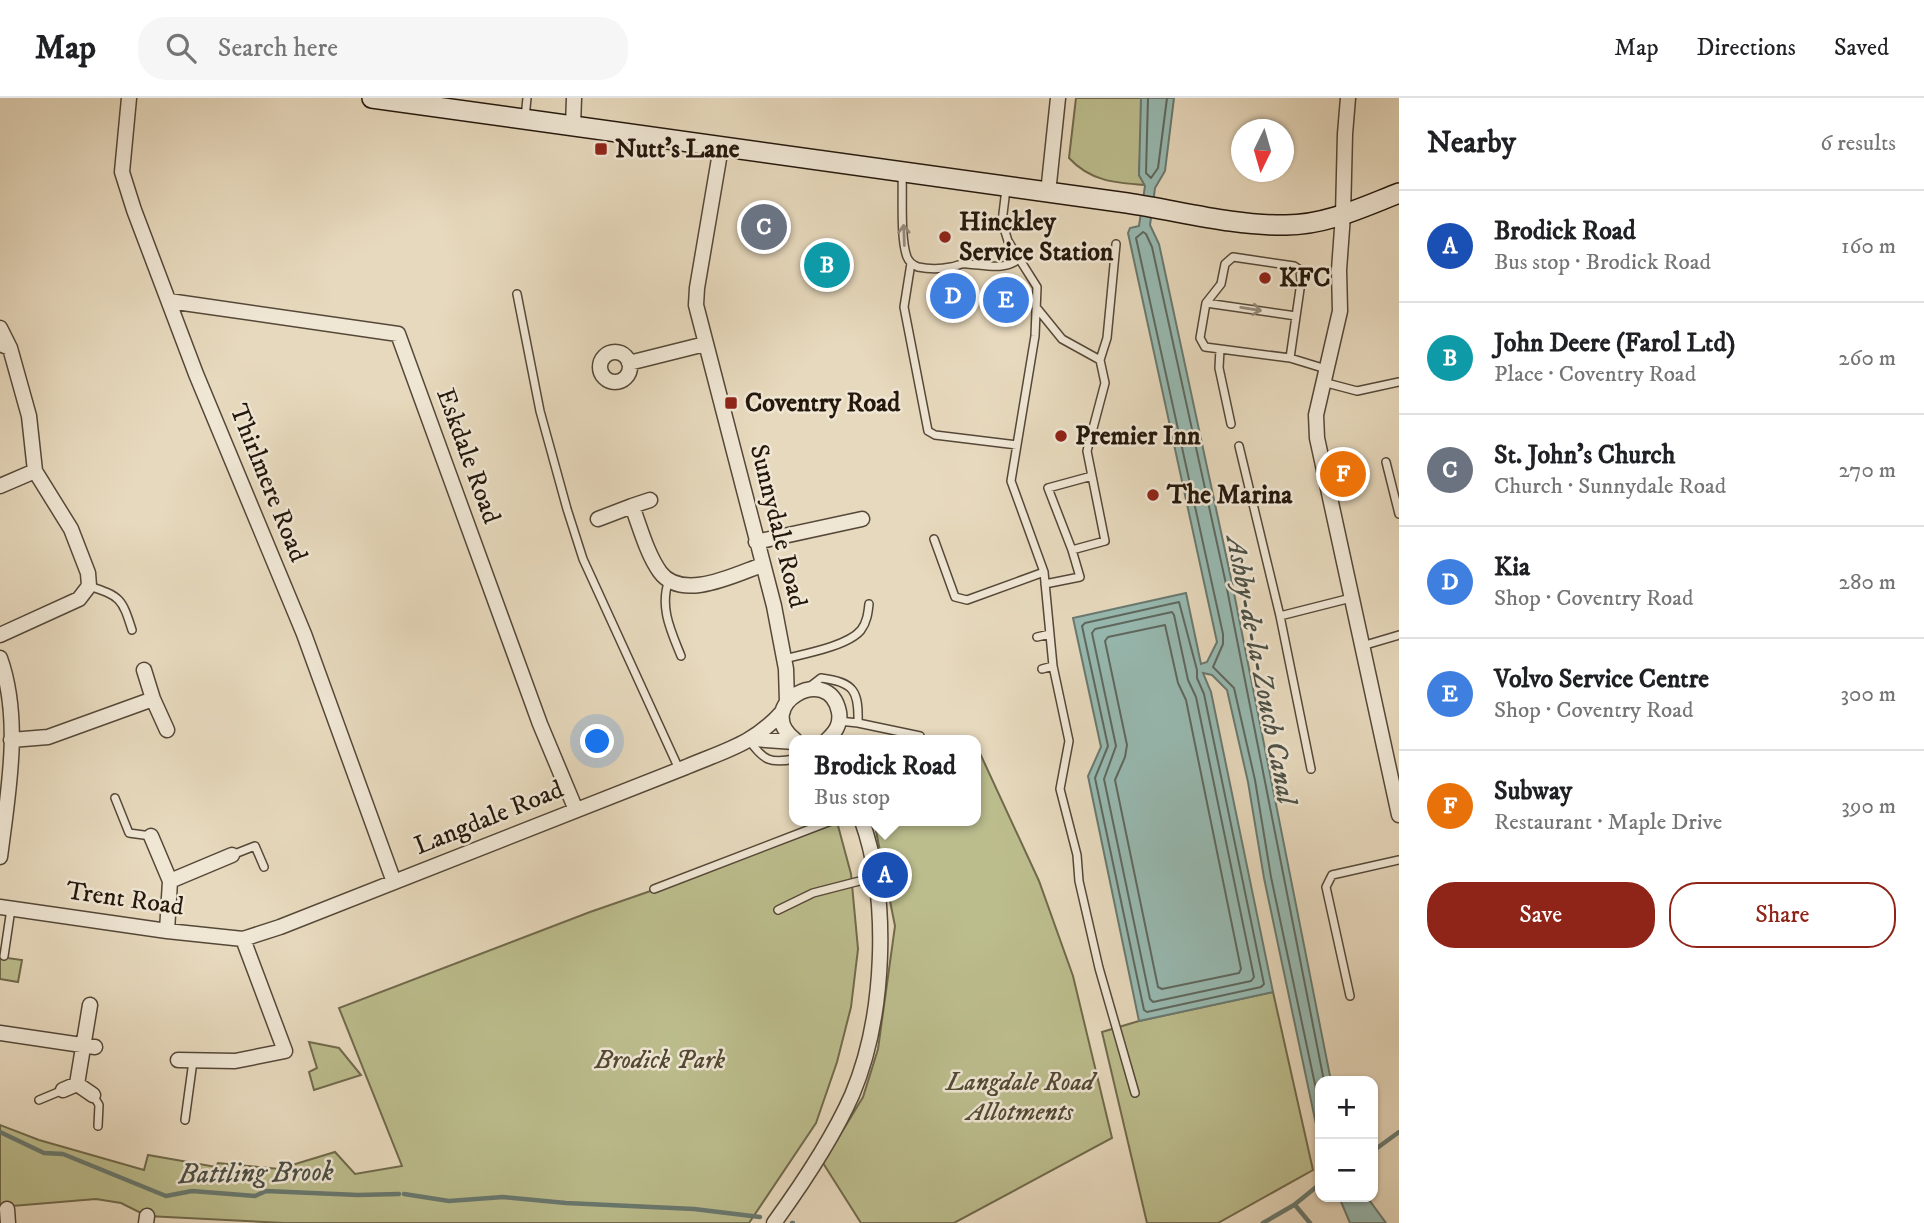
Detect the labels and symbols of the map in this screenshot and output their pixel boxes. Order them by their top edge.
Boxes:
north arrow [1231,119,1294,182]
place label: Nutt's Lane [615,133,740,166]
marker: Nutt's Lane [593,141,609,157]
pin: C [741,201,787,253]
place label: Hinckley Service Station [959,206,1114,269]
one-way arrow [898,224,911,247]
marker: Hinckley Service Station [937,229,953,245]
pin: B [804,239,850,291]
place label: KFC [1279,262,1331,295]
pin: D [930,270,976,322]
marker: KFC [1257,270,1273,286]
pin: E [983,274,1029,326]
one-way arrow [1239,303,1262,316]
street label: Eskdale Road [428,384,508,528]
place label: Coventry Road [745,387,901,420]
marker: Coventry Road [723,395,739,411]
street label: Thirlmere Road [221,399,315,567]
place label: Premier Inn [1075,420,1201,453]
marker: Premier Inn [1053,428,1069,444]
street label: Sunnydale Road [742,441,814,611]
pin: F [1320,448,1366,500]
place label: The Marina [1166,479,1293,512]
marker: The Marina [1145,487,1161,503]
water label: Ashby-de-la-Zouch Canal [1217,530,1305,810]
your location [580,724,614,758]
street label: Langdale Road [410,773,568,863]
pin: A [862,849,908,901]
street label: Trent Road [64,874,186,924]
park label: Brodick Park [594,1044,725,1077]
park label: Langdale Road Allotments [944,1066,1098,1129]
water label: Battling Brook [177,1154,334,1192]

